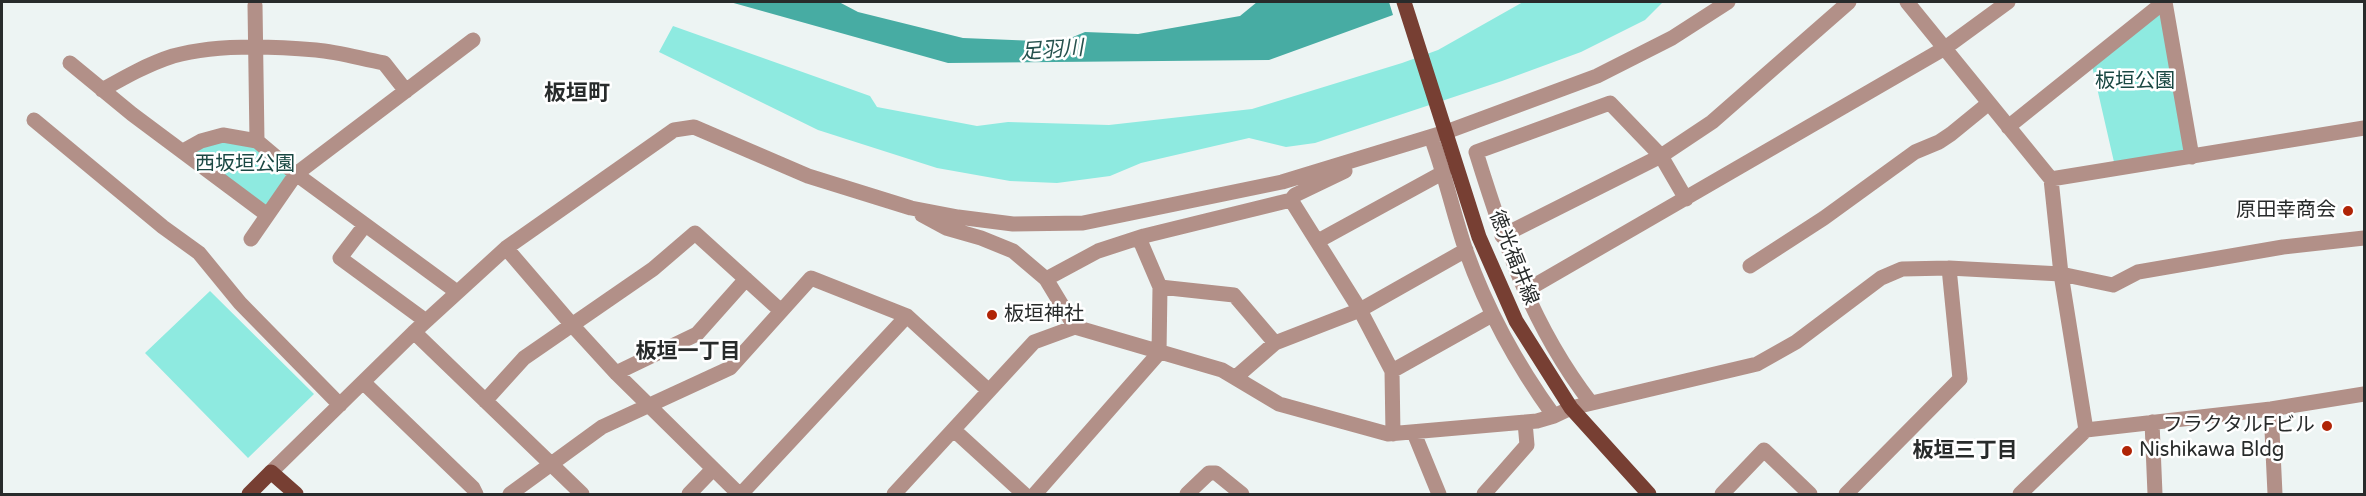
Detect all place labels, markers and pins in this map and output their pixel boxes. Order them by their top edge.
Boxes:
place label: 原田幸商会 [2236,199,2336,223]
marker: 原田幸商会 [2341,204,2355,218]
place label: 板垣神社 [1004,303,1084,327]
marker: 板垣神社 [985,308,999,322]
place label: フラクタルFビル [2163,414,2315,438]
marker: フラクタルFビル [2320,419,2334,433]
place label: Nishikawa Bldg [2139,439,2284,463]
marker: Nishikawa Bldg [2120,444,2134,458]

